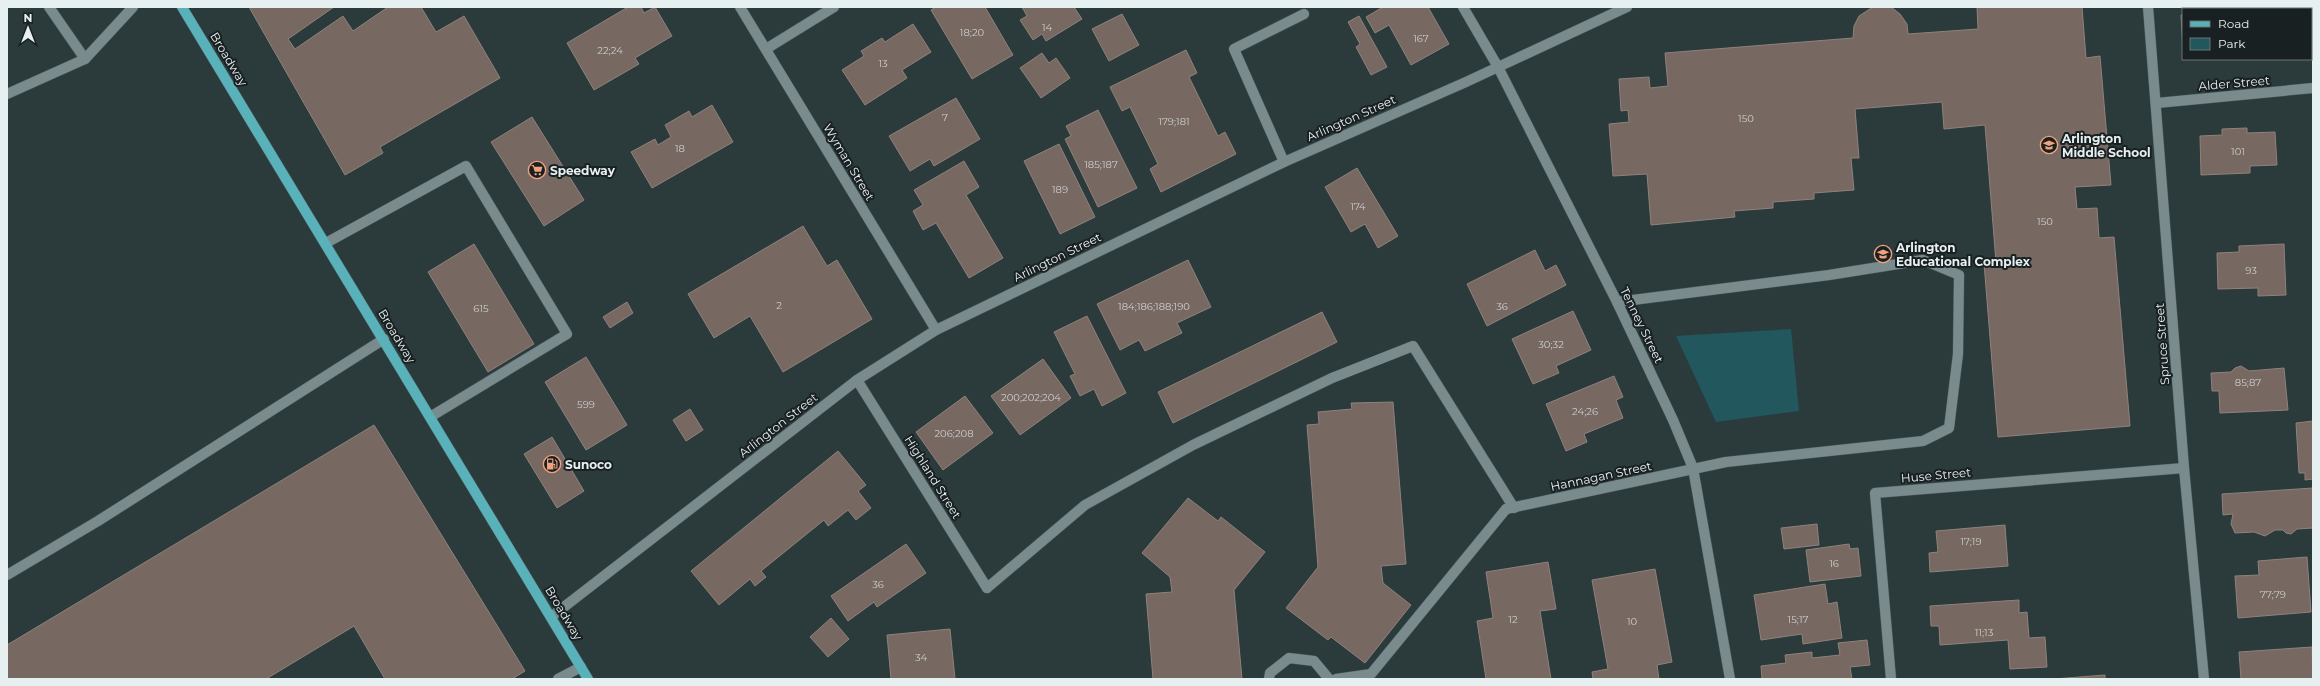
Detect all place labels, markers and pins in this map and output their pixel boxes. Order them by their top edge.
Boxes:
place label: Arlington Middle School [2061,131,2151,160]
school or university icon: Arlington Middle School [2039,135,2059,155]
supermarket icon: Speedway [527,160,547,180]
place label: Speedway [550,163,616,178]
place label: Arlington Educational Complex [1895,240,2031,269]
school or university icon: Arlington Educational Complex [1873,244,1893,264]
fuel station icon: Sunoco [542,454,562,474]
place label: Sunoco [565,457,612,472]

